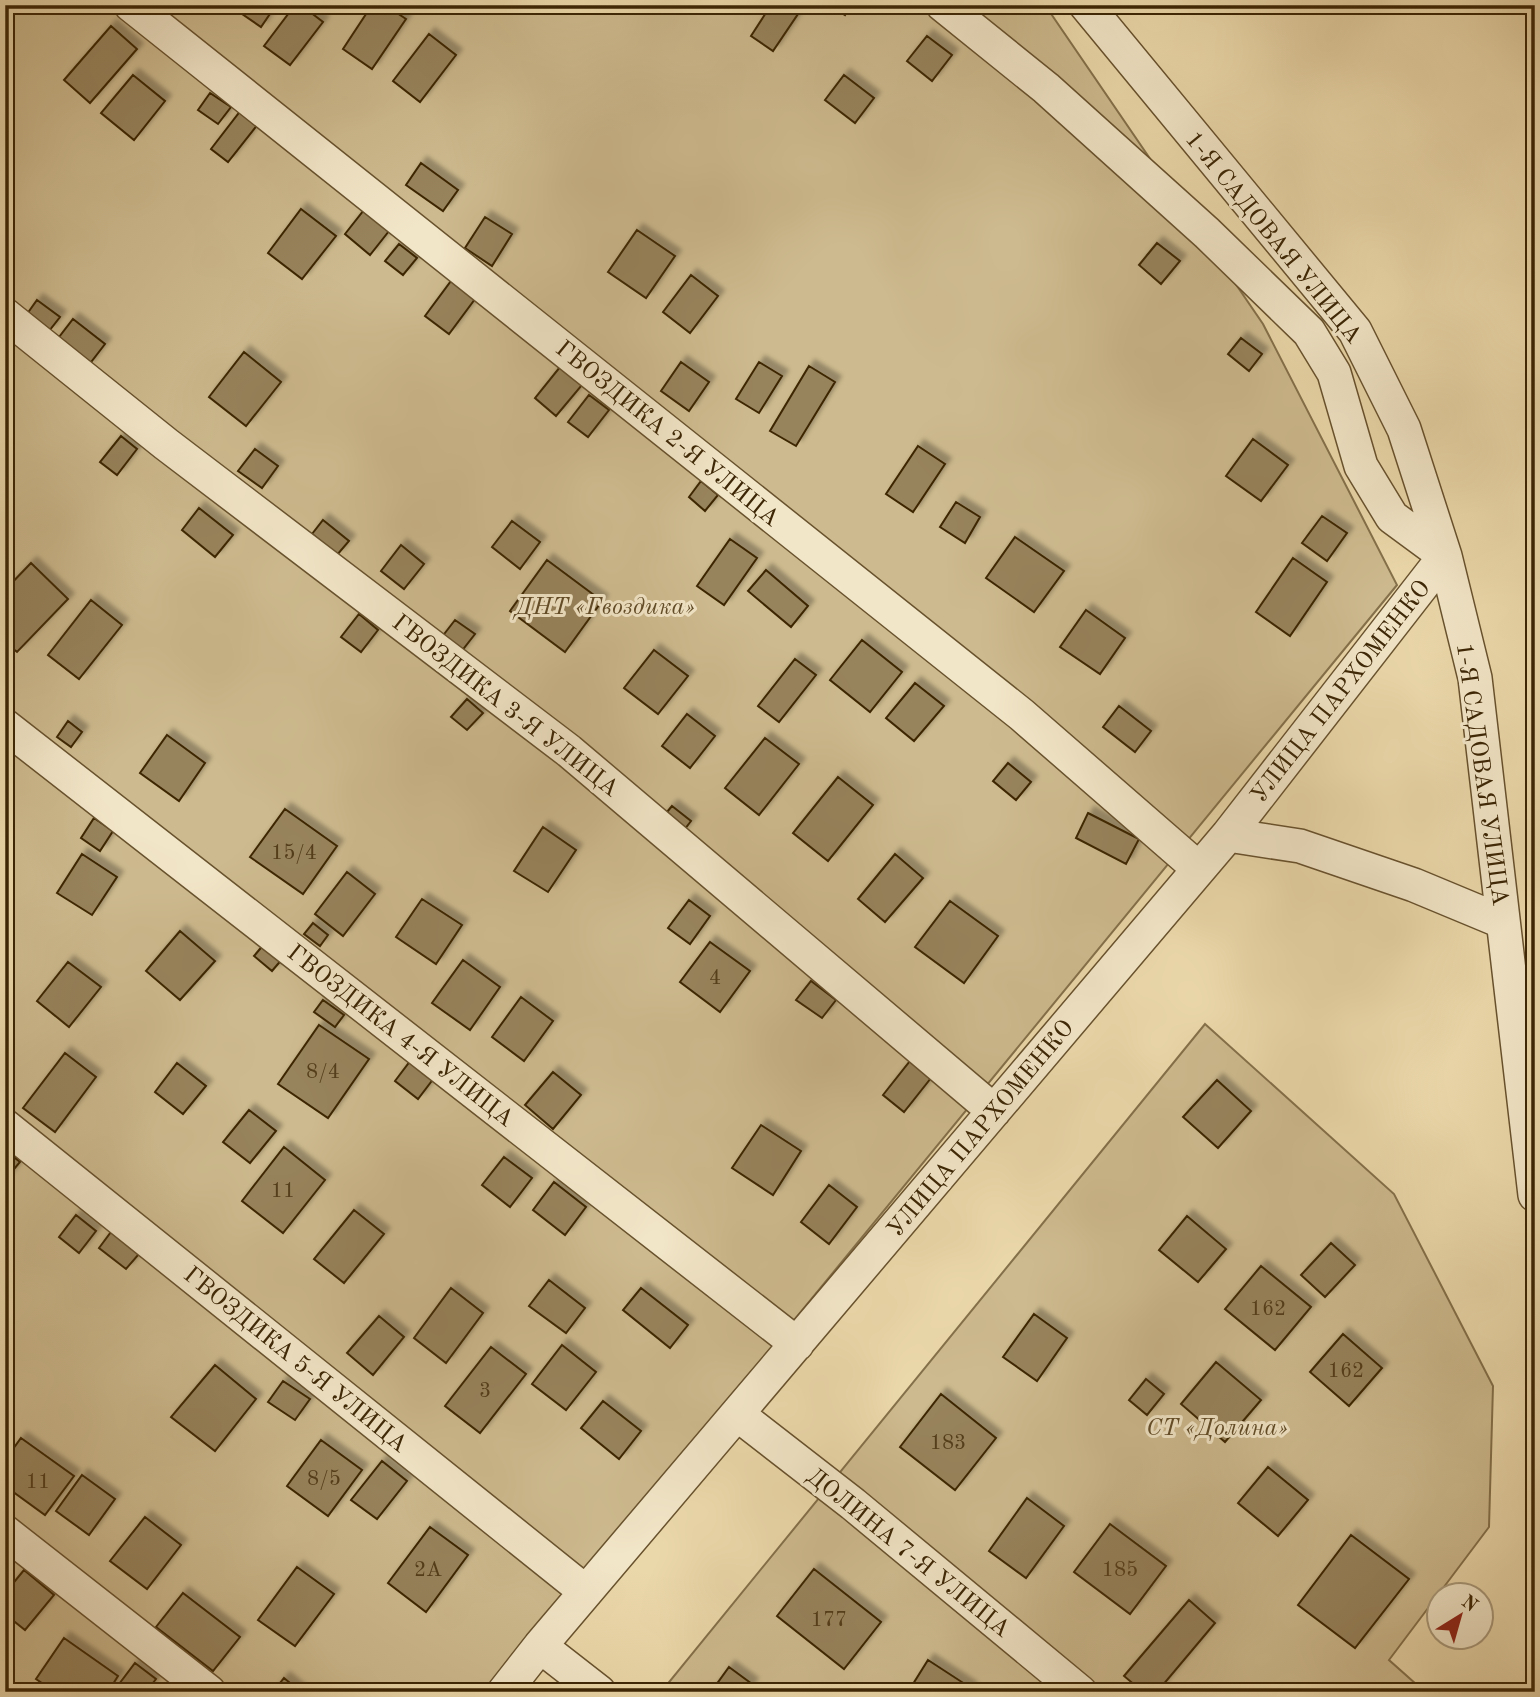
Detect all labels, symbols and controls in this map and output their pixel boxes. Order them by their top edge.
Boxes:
street label: 1-Я САДОВАЯ УЛИЦА [1180,128,1365,349]
street label: ГВОЗДИКА 2-Я УЛИЦА [550,337,783,532]
street label: УЛИЦА ПАРХОМЕНКО [1247,576,1436,808]
park label: ДНТ «Гвоздика» [512,596,695,620]
street label: ГВОЗДИКА 3-Я УЛИЦА [387,611,623,802]
street label: 1-Я САДОВАЯ УЛИЦА [1451,641,1511,907]
house number: 15/4 [271,843,317,864]
street label: ГВОЗДИКА 4-Я УЛИЦА [282,941,518,1132]
house number: 4 [709,968,721,989]
street label: УЛИЦА ПАРХОМЕНКО [884,1016,1079,1243]
house number: 8/4 [306,1062,340,1083]
house number: 11 [271,1181,295,1202]
street label: ГВОЗДИКА 5-Я УЛИЦА [178,1263,411,1458]
house number: 162 [1250,1299,1286,1320]
house number: 162 [1328,1361,1364,1382]
house number: 3 [479,1381,491,1402]
park label: СТ «Долина» [1146,1417,1288,1441]
house number: 183 [930,1433,966,1454]
street label: ДОЛИНА 7-Я УЛИЦА [802,1464,1014,1643]
house number: 8/5 [307,1469,341,1490]
house number: 11 [26,1472,50,1493]
house number: 2А [414,1560,442,1581]
house number: 185 [1102,1560,1138,1581]
north arrow [1424,1582,1494,1652]
text: N [1457,1592,1481,1617]
house number: 177 [811,1610,847,1631]

